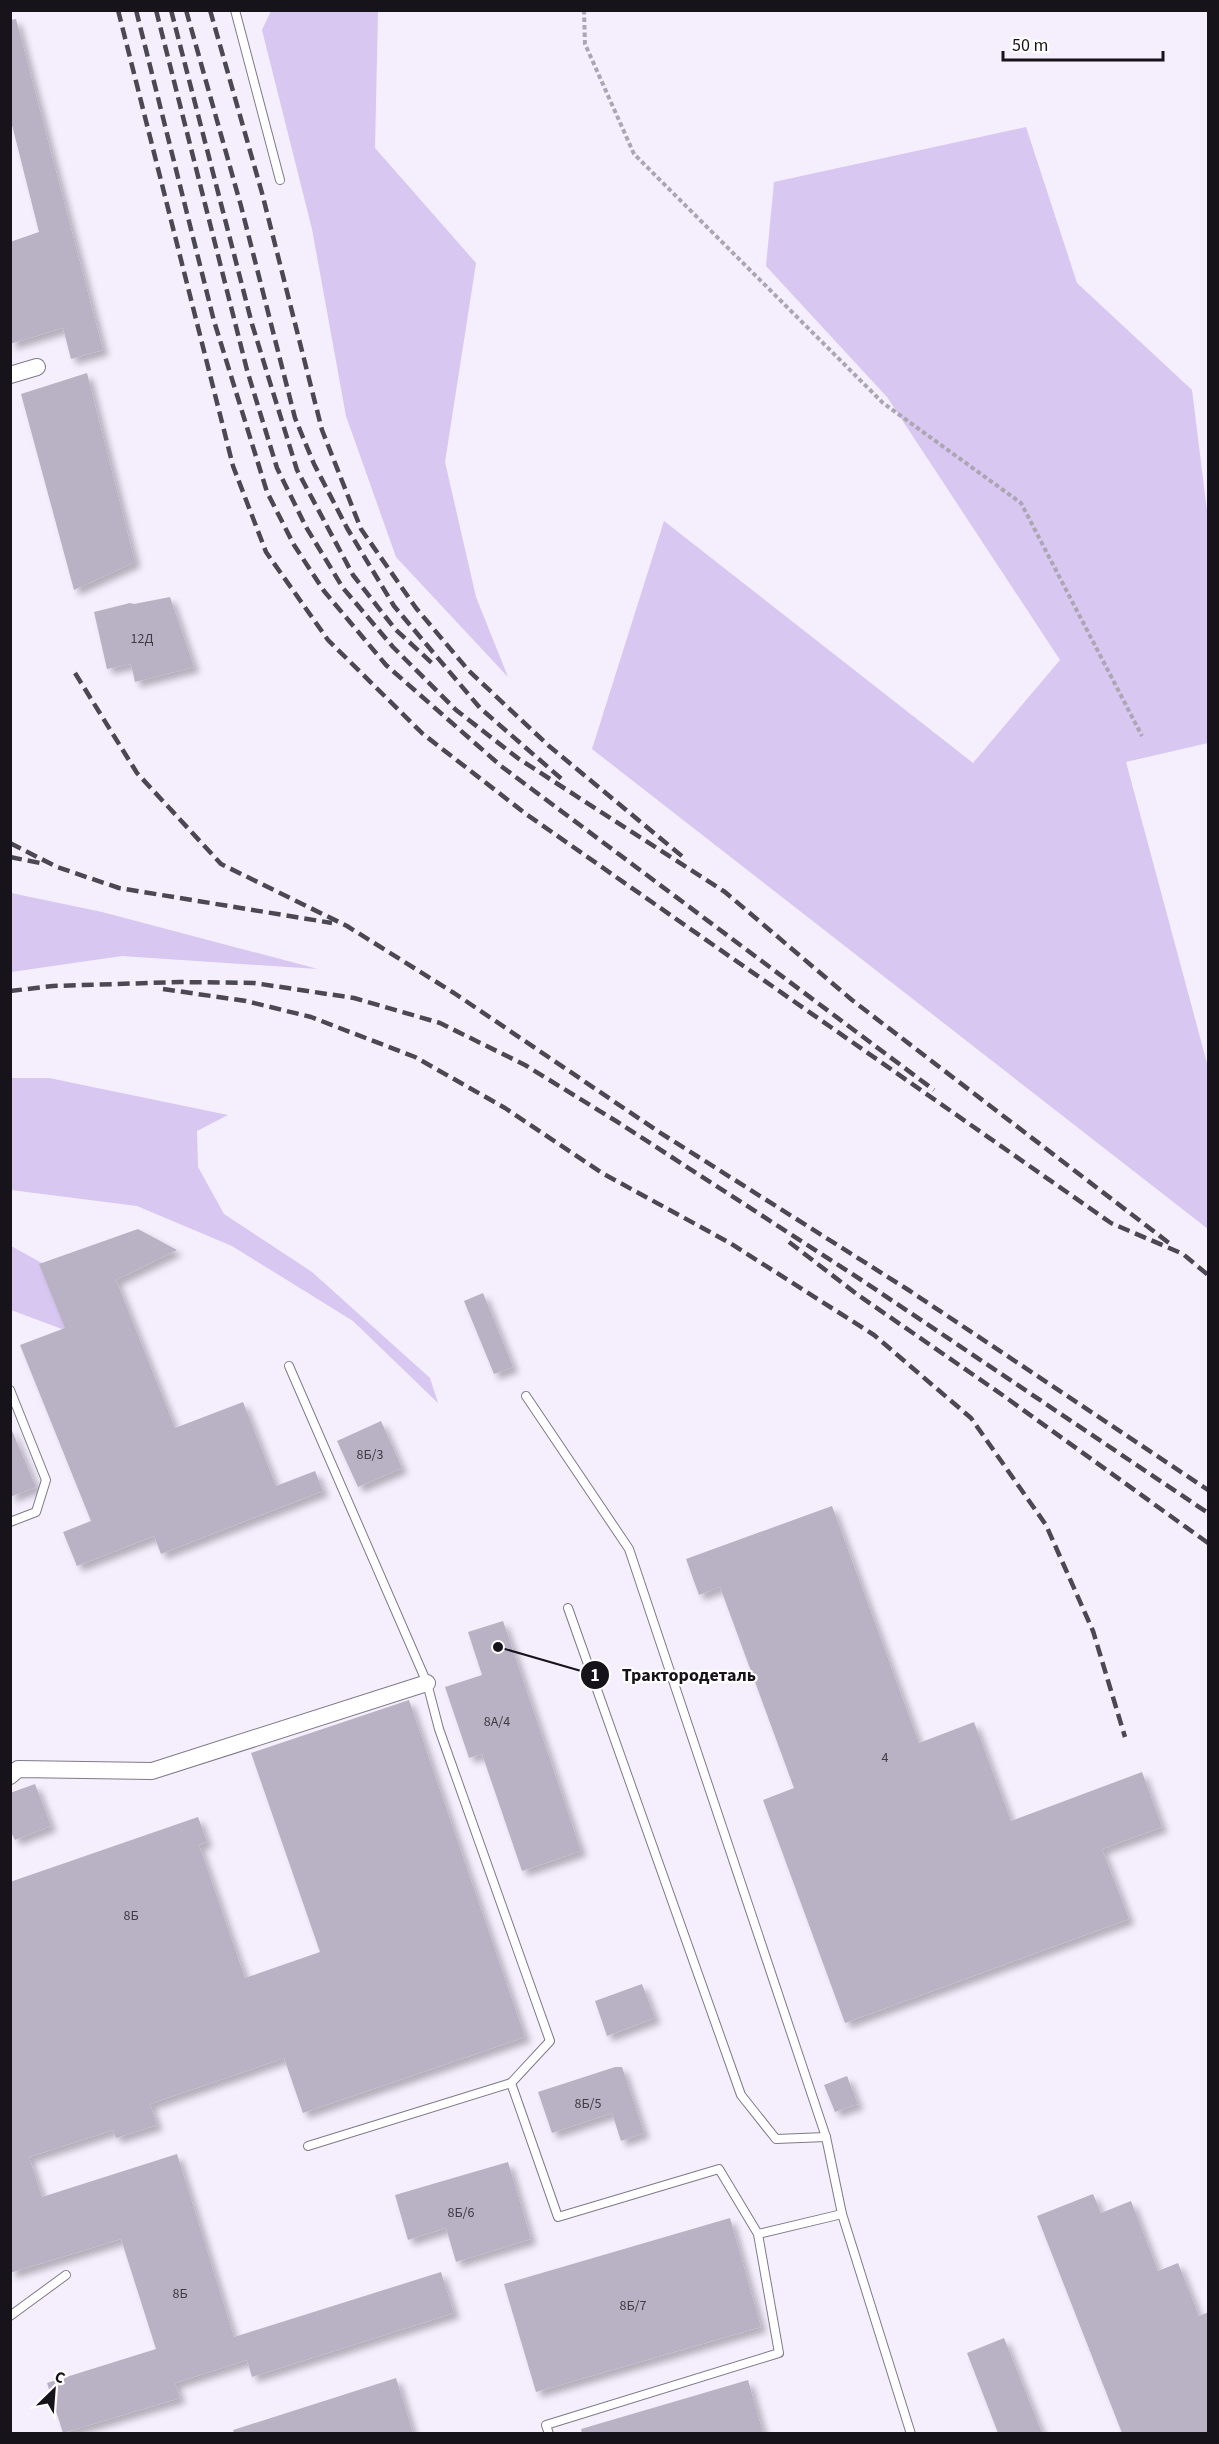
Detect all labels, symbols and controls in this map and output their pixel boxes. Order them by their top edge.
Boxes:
scale bar [1003,24,1164,62]
text: 50 m [1012,33,1048,58]
house number: 12Д [131,629,153,649]
house number: 8Б/3 [357,1445,384,1465]
callout: Трактородеталь [580,1657,768,1693]
text: 1 [590,1663,600,1688]
text: Трактородеталь [622,1663,756,1688]
house number: 8А/4 [484,1712,510,1732]
house number: 4 [882,1748,889,1768]
house number: 8Б [123,1906,139,1926]
house number: 8Б/5 [575,2094,602,2114]
house number: 8Б/6 [448,2203,475,2223]
house number: 8Б [172,2284,188,2304]
house number: 8Б/7 [620,2296,647,2316]
north arrow [24,2360,84,2420]
text: С [51,2365,69,2389]

